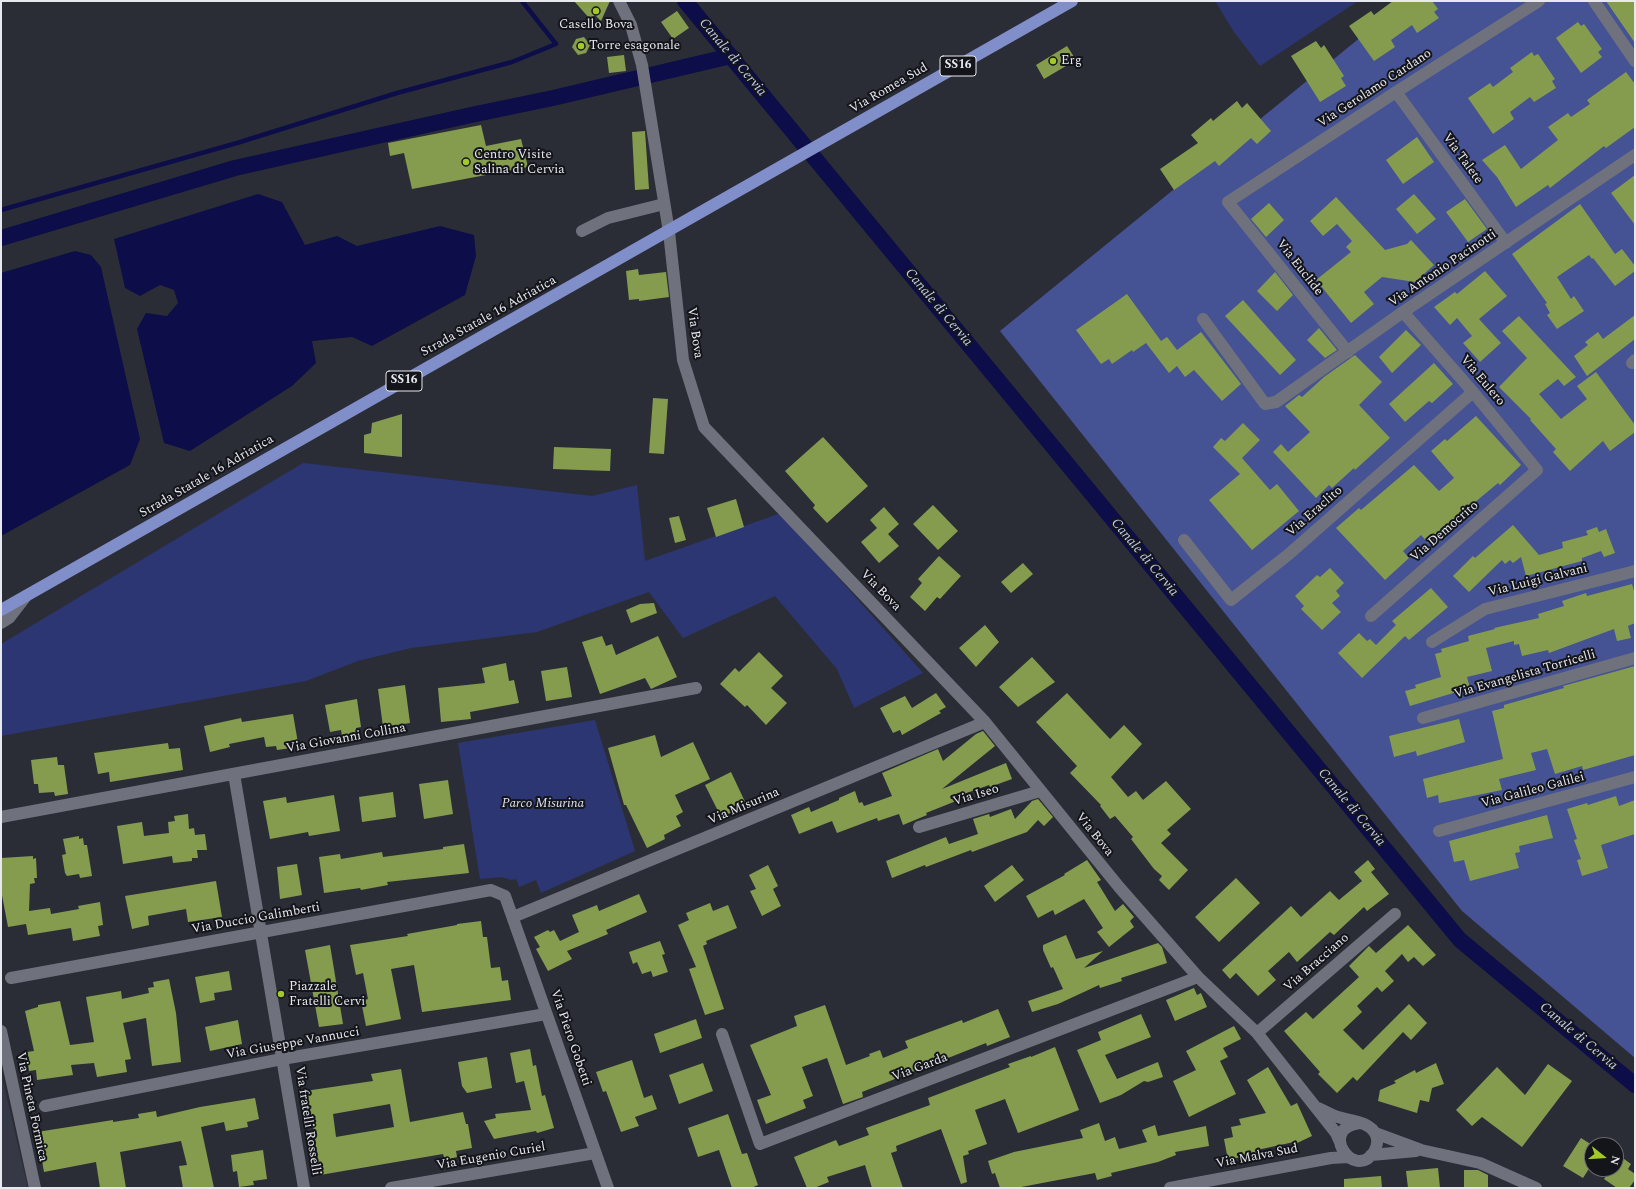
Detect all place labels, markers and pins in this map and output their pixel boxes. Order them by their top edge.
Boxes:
marker: Casello Bova [591,6,601,16]
place label: Casello Bova [559,17,633,33]
place label: Torre esagonale [589,38,680,54]
marker: Torre esagonale [576,41,586,51]
place label: Erg [1061,53,1082,69]
marker: Erg [1048,56,1058,66]
place label: Centro Visite Salina di Cervia [474,147,565,178]
marker: Centro Visite Salina di Cervia [461,157,471,167]
place label: Piazzale Fratelli Cervi [289,979,365,1010]
marker: Piazzale Fratelli Cervi [276,989,286,999]

